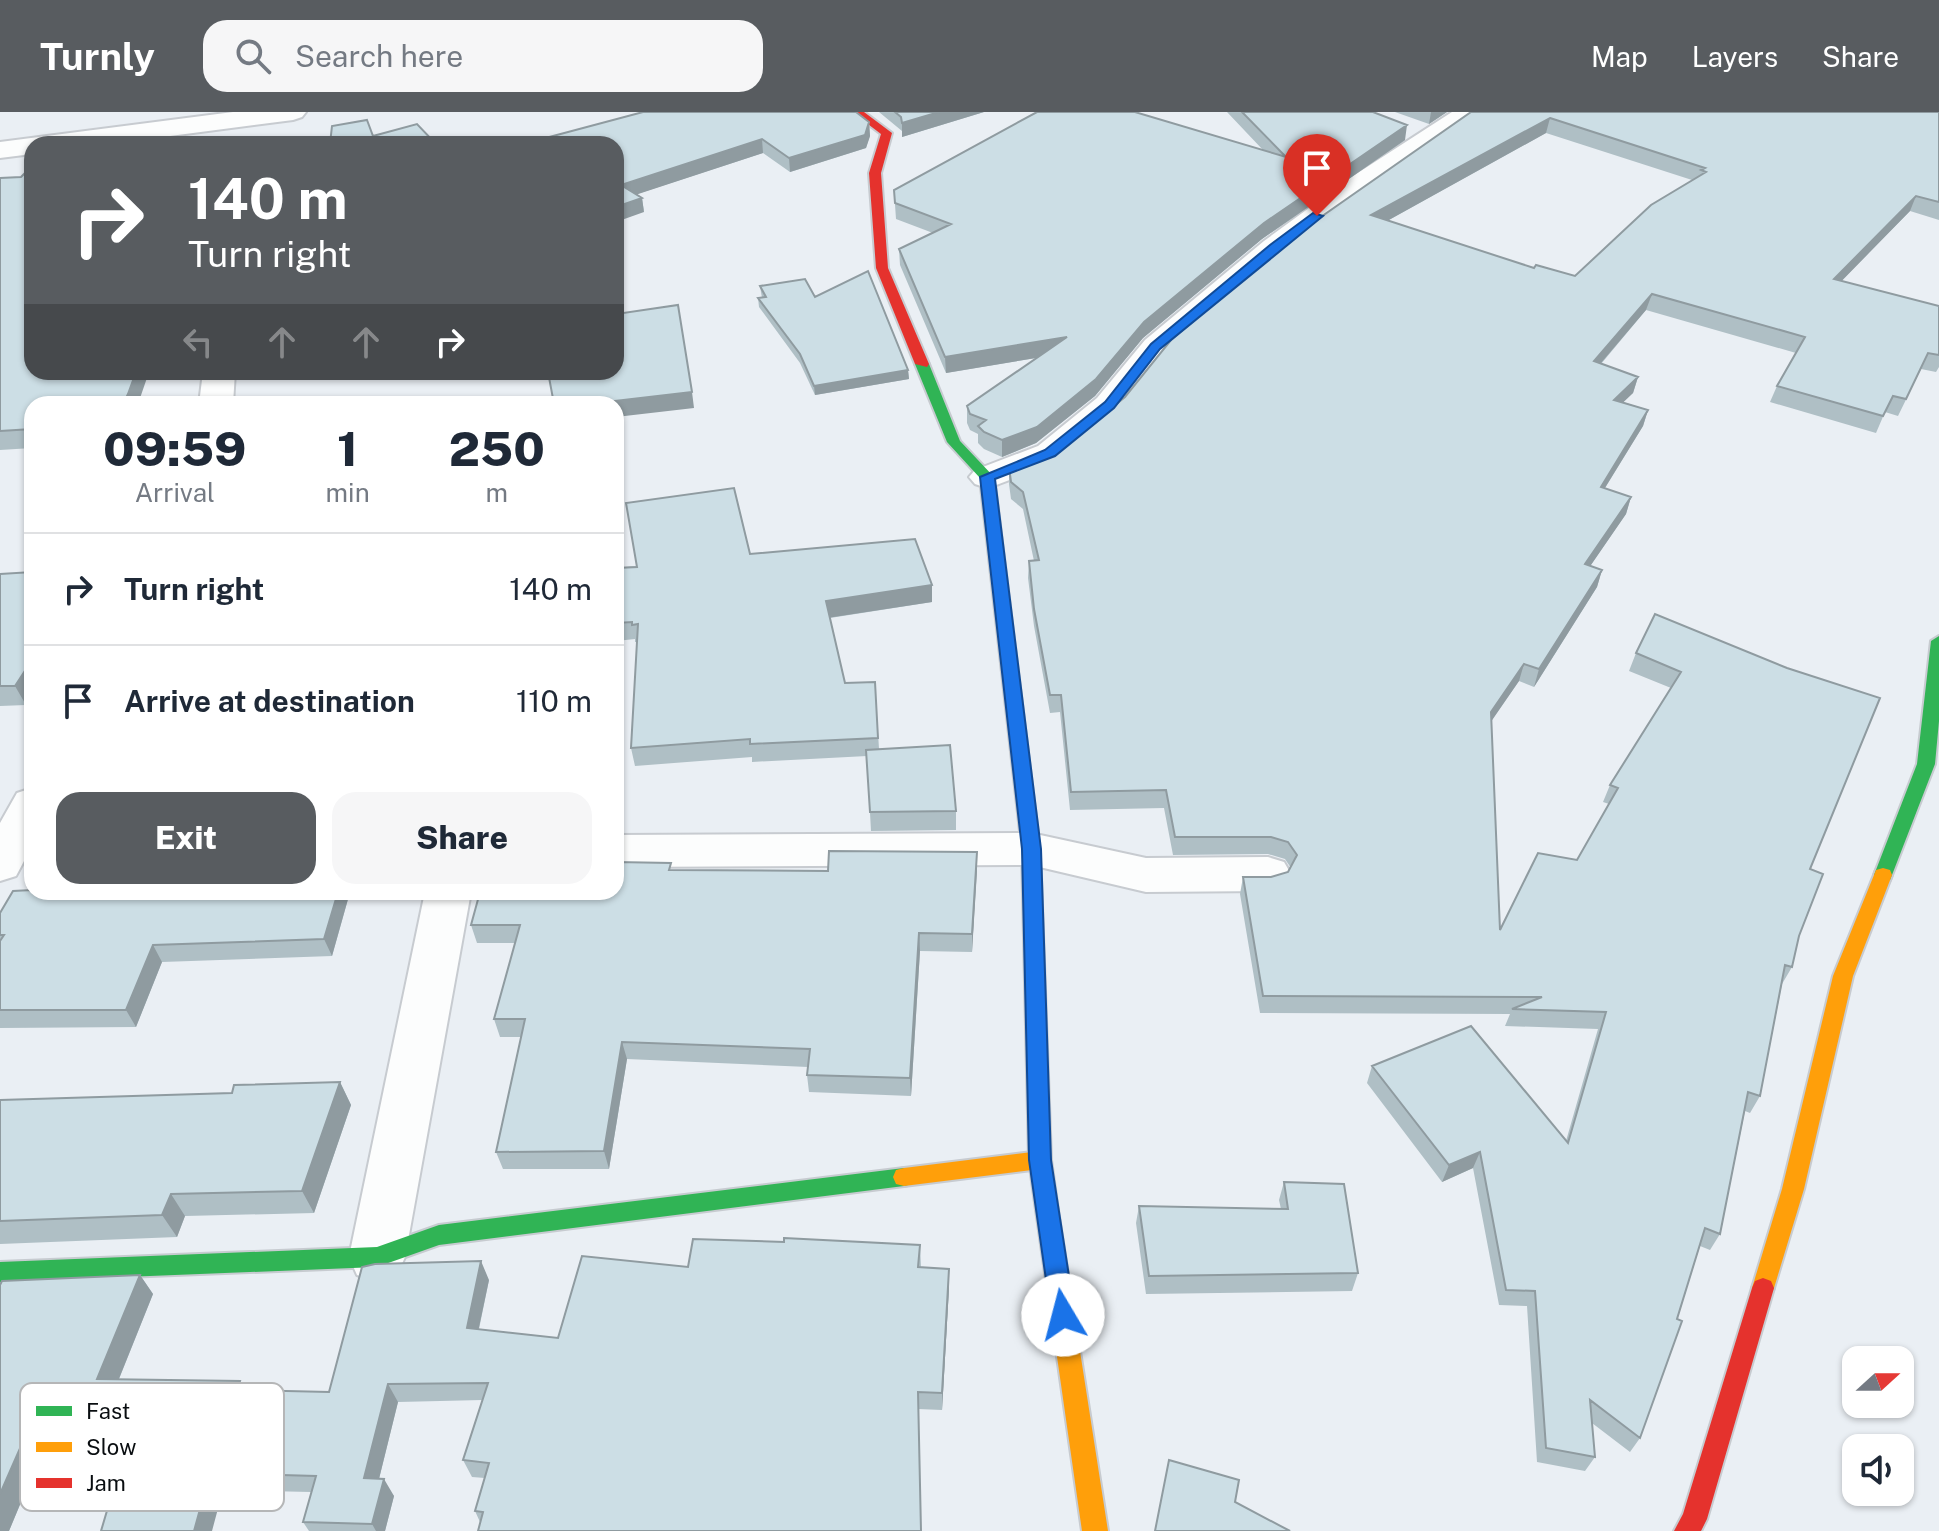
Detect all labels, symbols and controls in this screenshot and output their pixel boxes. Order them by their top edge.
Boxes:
search box [203,20,763,92]
text: Turnly [40,34,155,79]
icon: search [231,34,275,78]
text: Search here [295,38,463,74]
text: Map [1591,40,1648,73]
text: Layers [1692,40,1778,73]
text: Share [1822,40,1899,73]
pin [1283,134,1351,216]
icon: arrive [1295,146,1339,190]
text: 140 m [188,166,348,232]
icon: right [56,168,160,272]
text: Turn right [188,233,351,275]
icon: left [176,320,220,364]
icon: ahead [260,320,304,364]
icon: ahead [344,320,388,364]
icon: right [428,320,472,364]
text: 09:59 [103,420,246,477]
text: 1 [337,420,358,477]
text: 250 [449,420,545,477]
text: Arrival [135,477,215,508]
text: min [326,477,370,508]
text: m [486,477,508,508]
icon: right [56,567,100,611]
text: Turn right [124,571,264,607]
text: 140 m [509,571,592,607]
icon: arrive [56,679,100,723]
text: Arrive at destination [124,683,415,719]
text: 110 m [516,683,592,719]
button: Exit [56,792,316,884]
button: Share [332,792,592,884]
position arrow [1021,1273,1105,1357]
north arrow [1842,1346,1914,1418]
map controls [1842,1346,1914,1506]
legend [20,1383,284,1511]
text: Fast [86,1398,130,1424]
text: Slow [86,1434,136,1460]
button: sound [1842,1434,1914,1506]
text: Jam [86,1470,126,1496]

